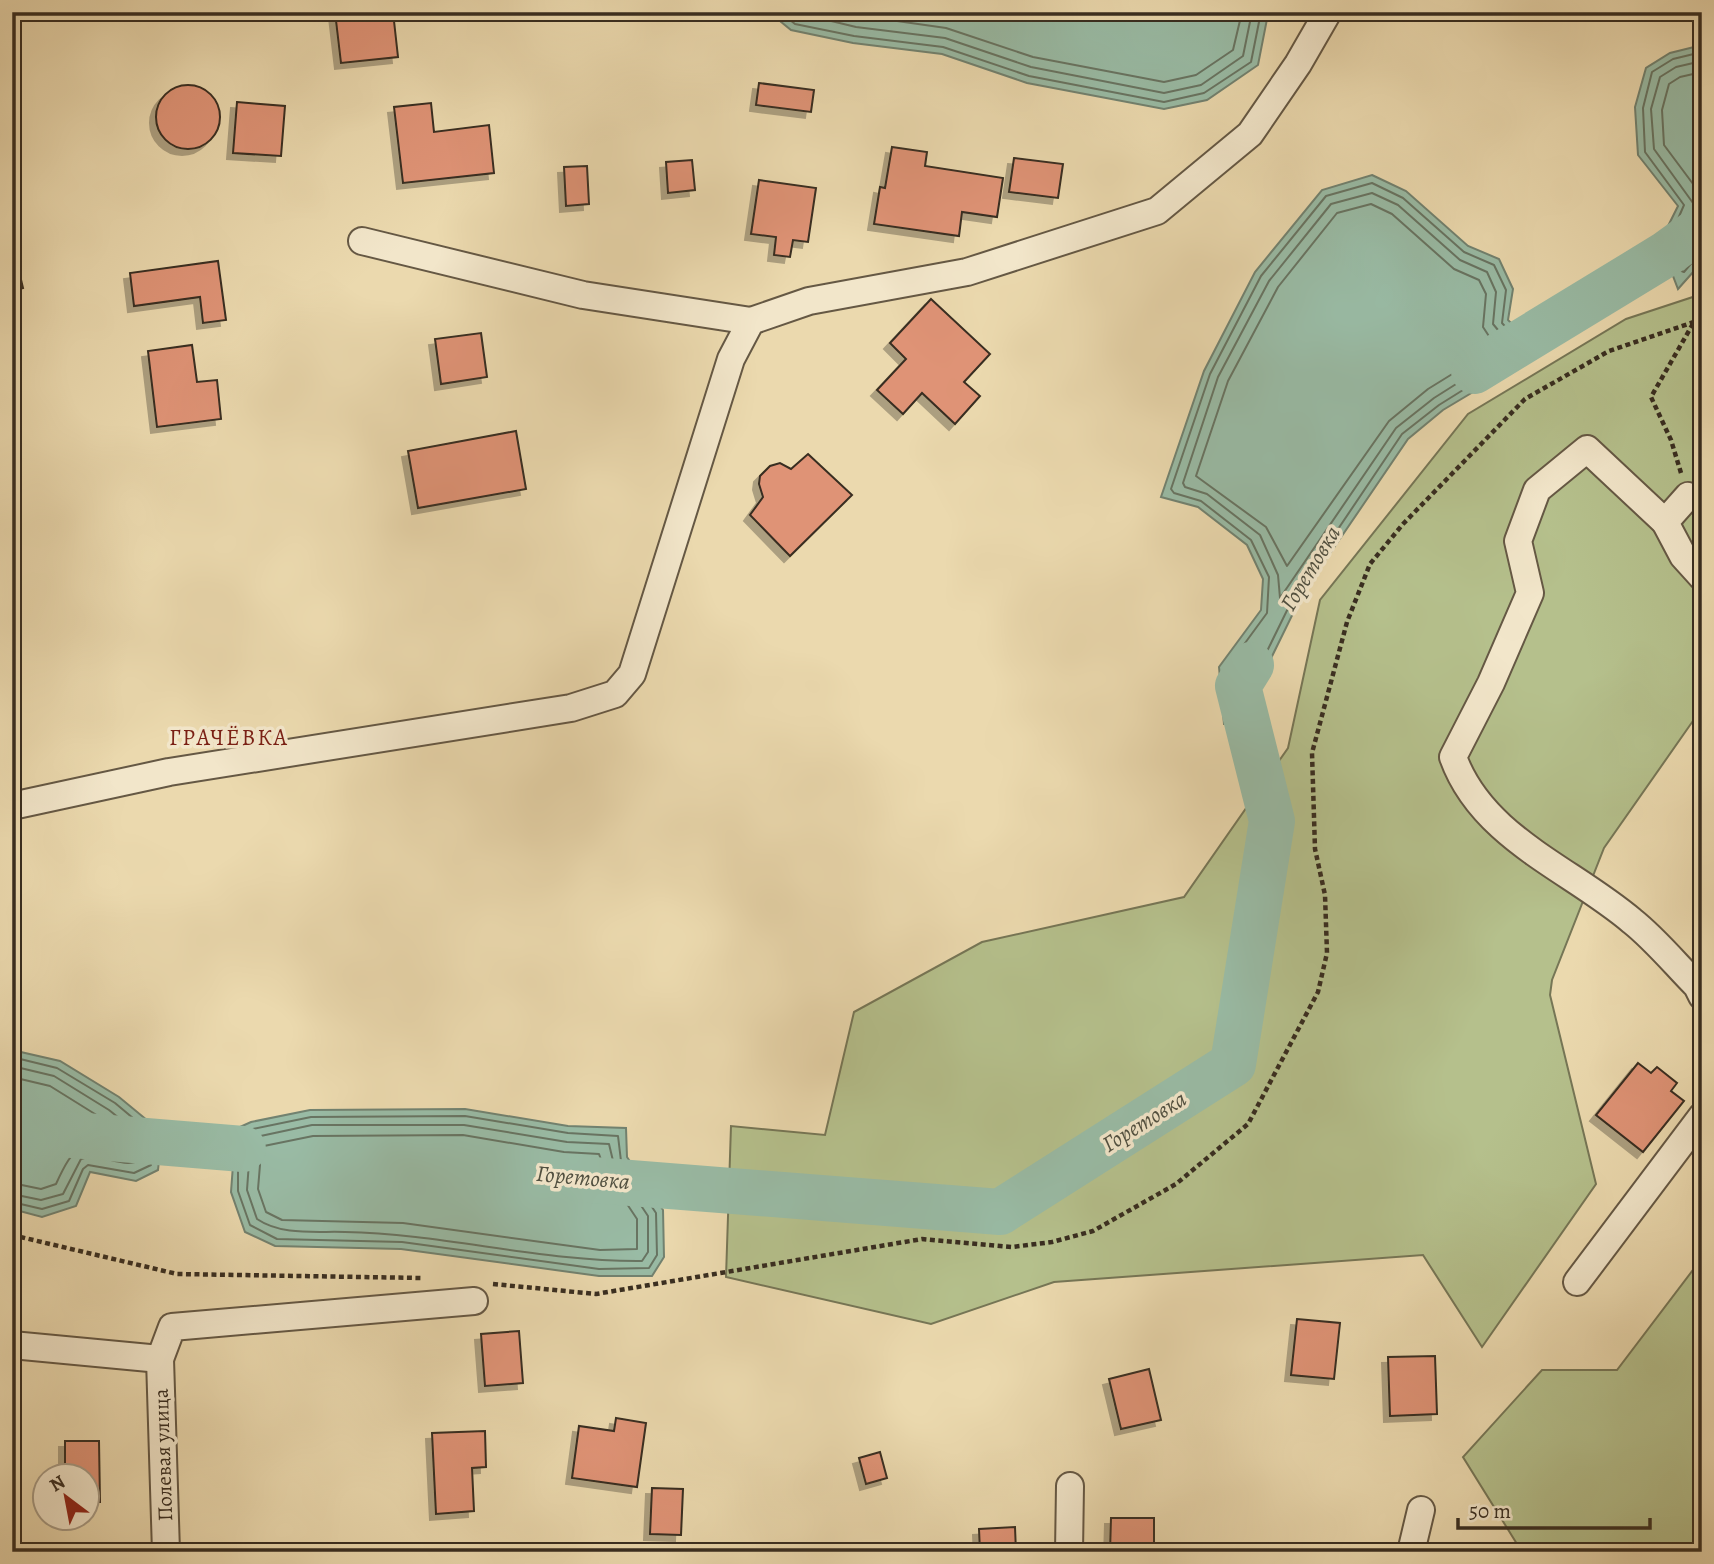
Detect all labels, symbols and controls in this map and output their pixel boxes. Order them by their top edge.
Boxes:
water label: Горетовка [1273,520,1348,617]
district label: ГРАЧЁВКА [169,722,289,753]
water label: Горетовка [1096,1083,1193,1160]
water label: Горетовка [535,1158,631,1197]
street label: Полевая улица [147,1388,179,1522]
north arrow [32,1462,102,1532]
text: N [45,1469,70,1498]
scale bar [1458,1487,1651,1531]
text: 50 m [1469,1497,1511,1525]

